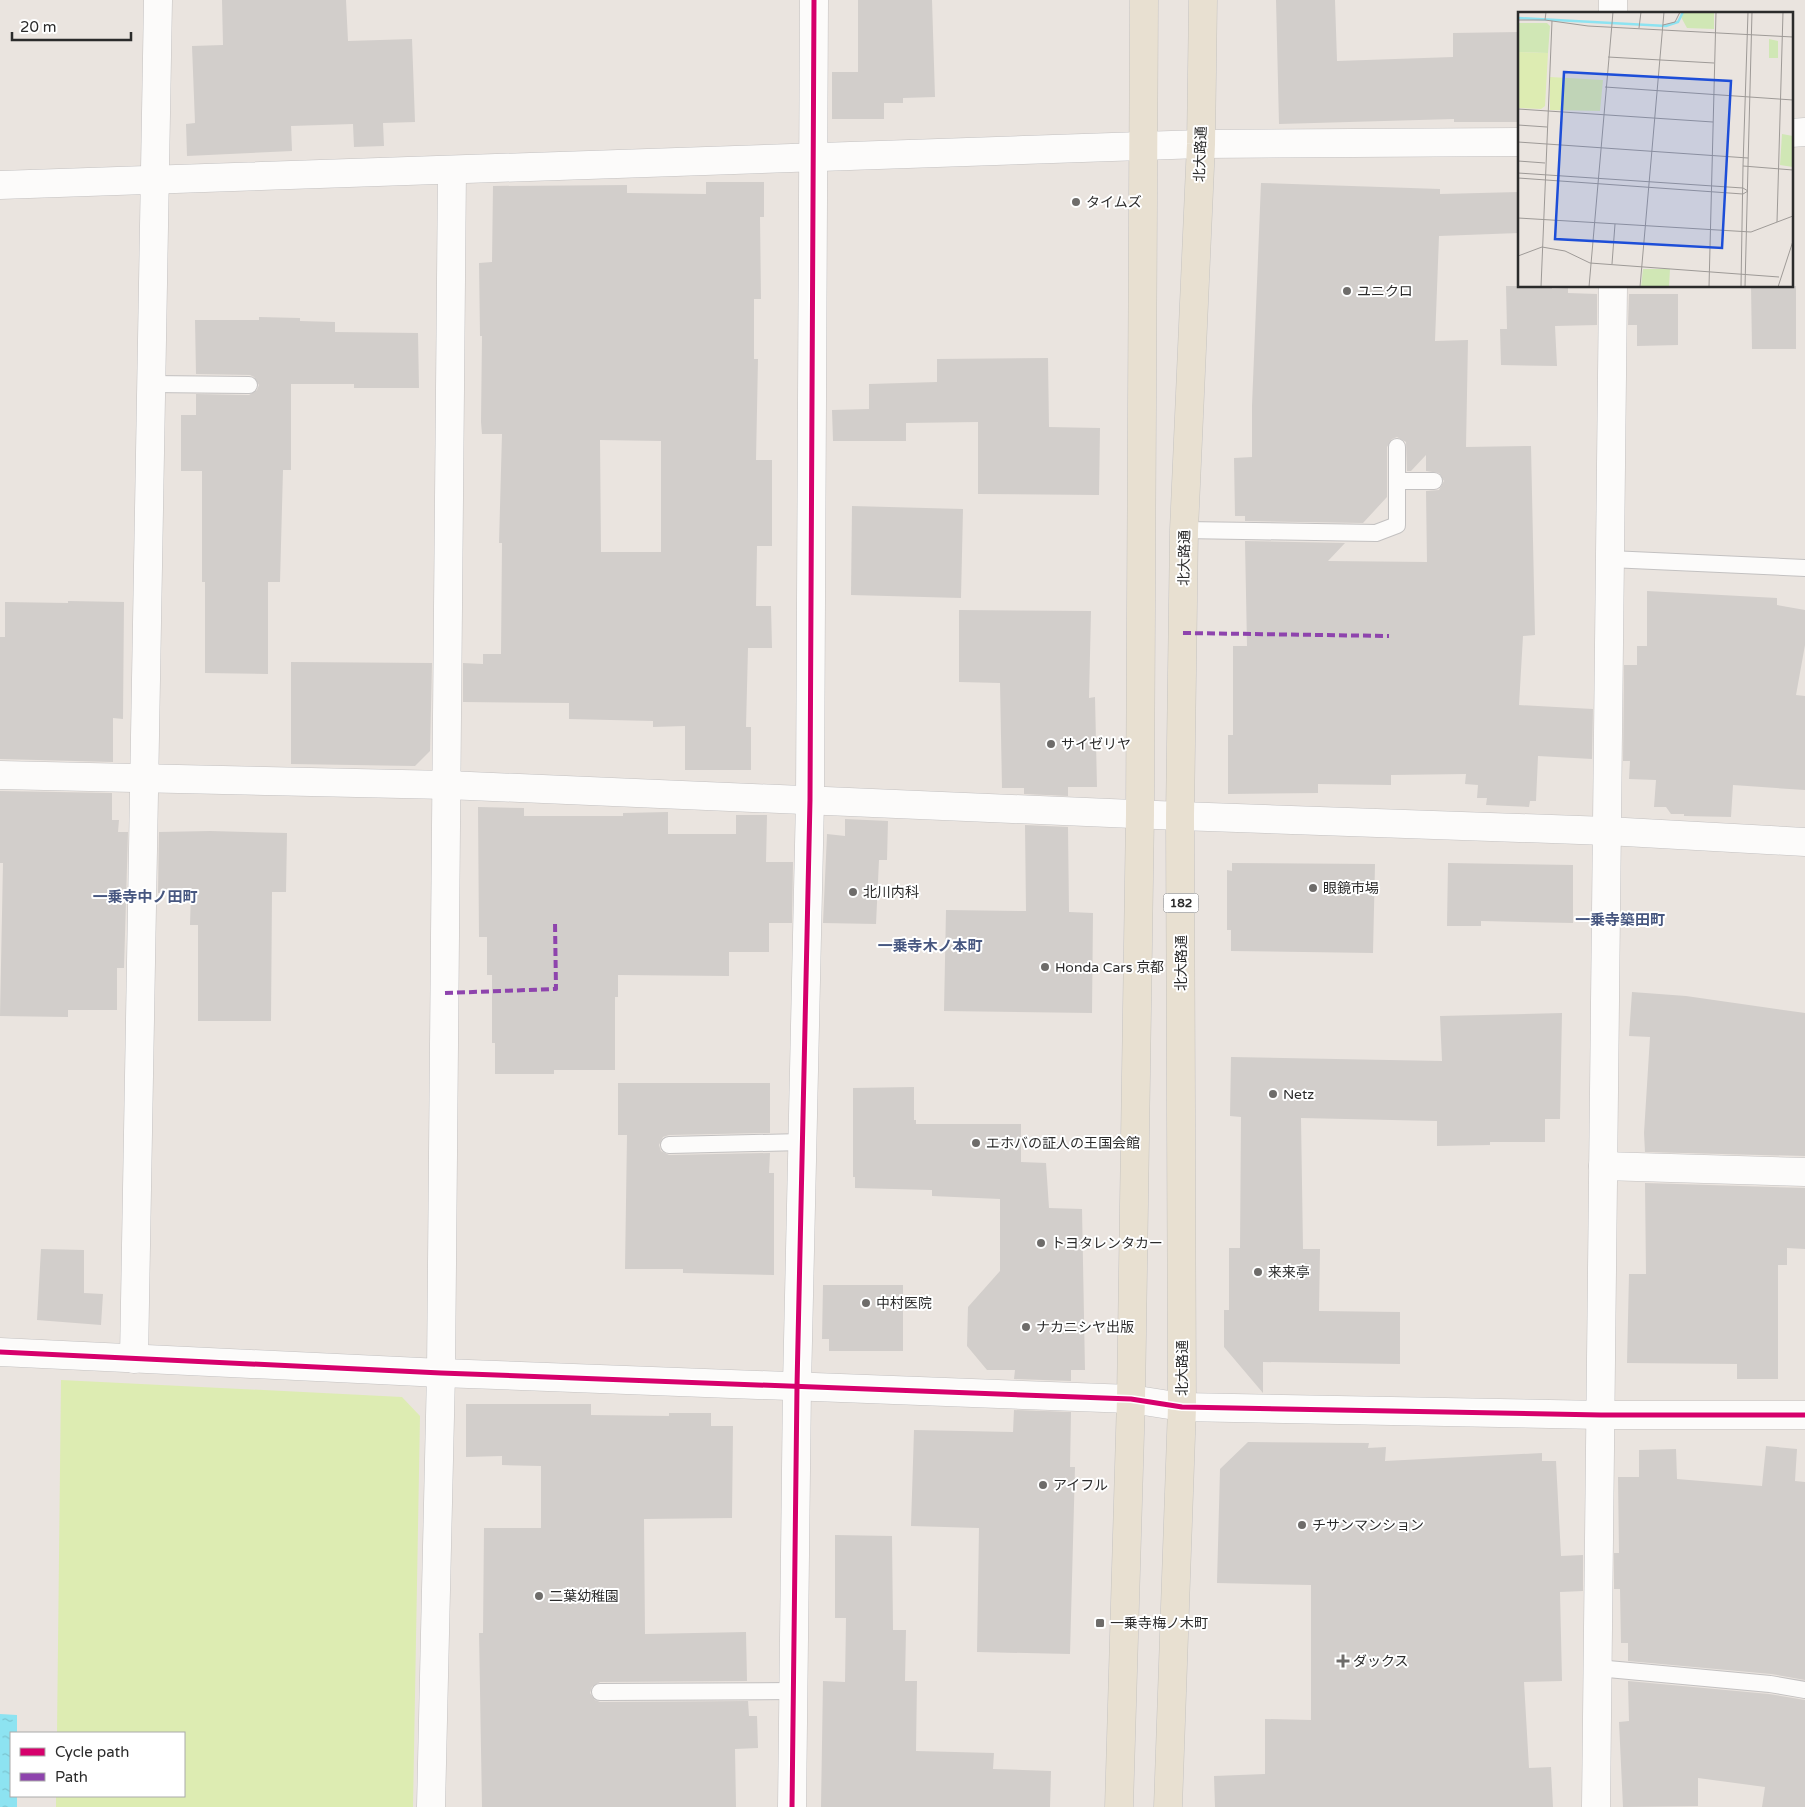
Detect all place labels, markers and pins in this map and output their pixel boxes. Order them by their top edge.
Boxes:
place label: タイムズ [1086,194,1142,211]
marker: タイムズ [1070,196,1082,208]
place label: ユニクロ [1357,283,1413,300]
marker: ユニクロ [1341,285,1353,297]
place label: サイゼリヤ [1061,736,1131,753]
marker: サイゼリヤ [1045,738,1057,750]
place label: 眼鏡市場 [1323,880,1379,897]
marker: 眼鏡市場 [1307,882,1319,894]
place label: 北川内科 [863,884,919,901]
marker: 北川内科 [847,886,859,898]
place label: Honda Cars 京都 [1055,959,1164,976]
marker: Honda Cars 京都 [1039,961,1051,973]
place label: Netz [1283,1086,1314,1103]
marker: Netz [1267,1088,1279,1100]
place label: エホバの証人の王国会館 [986,1135,1140,1152]
marker: エホバの証人の王国会館 [970,1137,982,1149]
place label: トヨタレンタカー [1051,1235,1163,1252]
marker: トヨタレンタカー [1035,1237,1047,1249]
place label: 来来亭 [1268,1264,1310,1281]
marker: 来来亭 [1252,1266,1264,1278]
place label: 中村医院 [876,1295,932,1312]
marker: 中村医院 [860,1297,872,1309]
place label: ナカニシヤ出版 [1036,1319,1134,1336]
marker: ナカニシヤ出版 [1020,1321,1032,1333]
place label: アイフル [1053,1477,1108,1494]
marker: アイフル [1037,1479,1049,1491]
place label: チサンマンション [1312,1517,1424,1534]
marker: チサンマンション [1296,1519,1308,1531]
place label: 二葉幼稚園 [549,1588,619,1605]
marker: 二葉幼稚園 [533,1590,545,1602]
place label: 一乗寺梅ノ木町 [1110,1615,1208,1632]
marker: 一乗寺梅ノ木町 [1094,1617,1106,1629]
place label: ダックス [1353,1653,1409,1670]
marker: ダックス [1337,1655,1349,1667]

